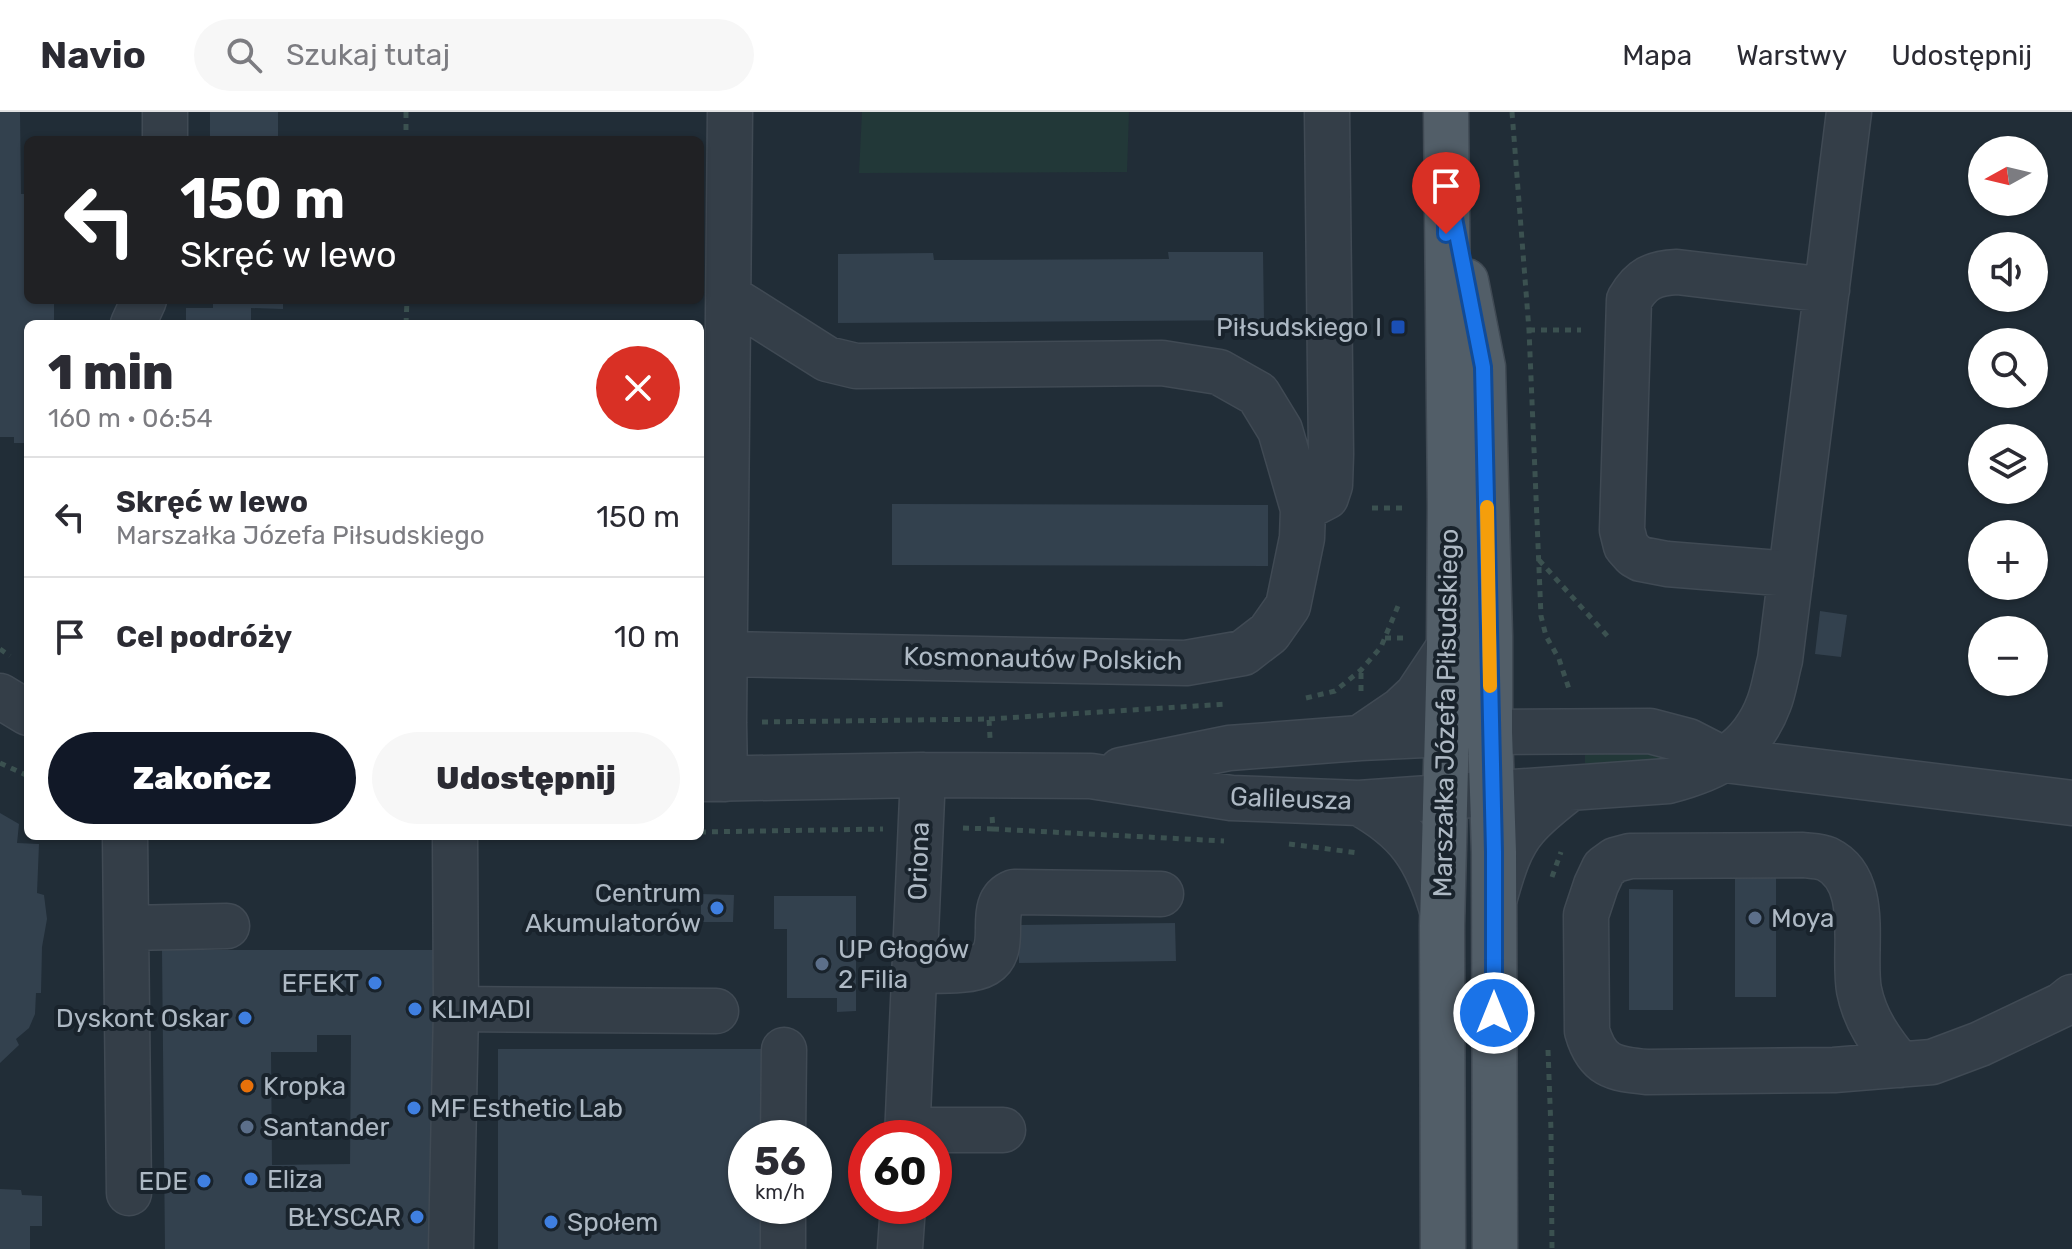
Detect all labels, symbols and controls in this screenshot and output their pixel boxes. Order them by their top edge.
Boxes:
search box [194,19,754,91]
text: Navio [40,32,146,78]
icon: search [222,33,266,77]
text: Szukaj tutaj [286,37,450,73]
text: Mapa [1622,39,1692,72]
text: Warstwy [1736,39,1847,72]
text: Udostępnij [1891,39,2032,72]
north arrow [1968,136,2048,216]
map controls [1968,136,2048,696]
pin [1412,152,1480,234]
icon: arrive [1424,164,1468,208]
text: 150 m [180,166,345,232]
icon: left [48,168,152,272]
button: sound [1968,232,2048,312]
text: Skręć w lewo [180,233,397,276]
place label: Piłsudskiego I [1216,312,1382,343]
marker: Piłsudskiego I [1389,318,1407,336]
button: search [1968,328,2048,408]
text: 1 min [48,344,174,401]
button: close [596,346,680,430]
text: 160 m · 06:54 [48,403,213,434]
button: layers [1968,424,2048,504]
text: Skręć w lewo [116,484,308,520]
icon: left [48,495,92,539]
text: 150 m [596,499,680,535]
text: Marszałka Józefa Piłsudskiego [116,520,485,551]
button: + [1968,520,2048,600]
street label: Marszałka Józefa Piłsudskiego [1427,528,1465,898]
icon: arrive [48,615,92,659]
button: − [1968,616,2048,696]
text: Cel podróży [116,619,292,655]
text: 10 m [614,619,680,655]
street label: Kosmonautów Polskich [903,641,1183,677]
button: Zakończ [48,732,356,824]
button: Udostępnij [372,732,680,824]
street label: Galileusza [1229,781,1353,817]
street label: Oriona [902,821,936,901]
place label: Centrum Akumulatorów [525,878,701,939]
marker: Centrum Akumulatorów [708,899,726,917]
place label: Moya [1771,903,1834,934]
marker: Moya [1746,909,1764,927]
place label: UP Głogów 2 Filia [838,934,969,995]
marker: UP Głogów 2 Filia [813,955,831,973]
place label: EFEKT [282,968,359,999]
position arrow [1452,971,1536,1055]
marker: EFEKT [366,974,384,992]
place label: KLIMADI [431,994,531,1025]
marker: KLIMADI [406,1000,424,1018]
place label: Dyskont Oskar [56,1003,229,1034]
marker: Dyskont Oskar [236,1009,254,1027]
place label: Kropka [263,1071,346,1102]
marker: Kropka [238,1077,256,1095]
place label: MF Esthetic Lab [430,1093,623,1124]
marker: MF Esthetic Lab [405,1099,423,1117]
place label: Santander [263,1112,389,1143]
marker: Santander [238,1118,256,1136]
speed limit sign: 60 [848,1120,952,1224]
text: 56 [754,1138,806,1185]
place label: Eliza [267,1164,323,1195]
place label: EDE [139,1166,188,1197]
marker: Eliza [242,1170,260,1188]
marker: EDE [195,1172,213,1190]
text: km/h [755,1180,805,1204]
place label: BŁYSCAR [288,1202,401,1233]
place label: Społem [567,1207,658,1238]
marker: BŁYSCAR [408,1208,426,1226]
marker: Społem [542,1213,560,1231]

